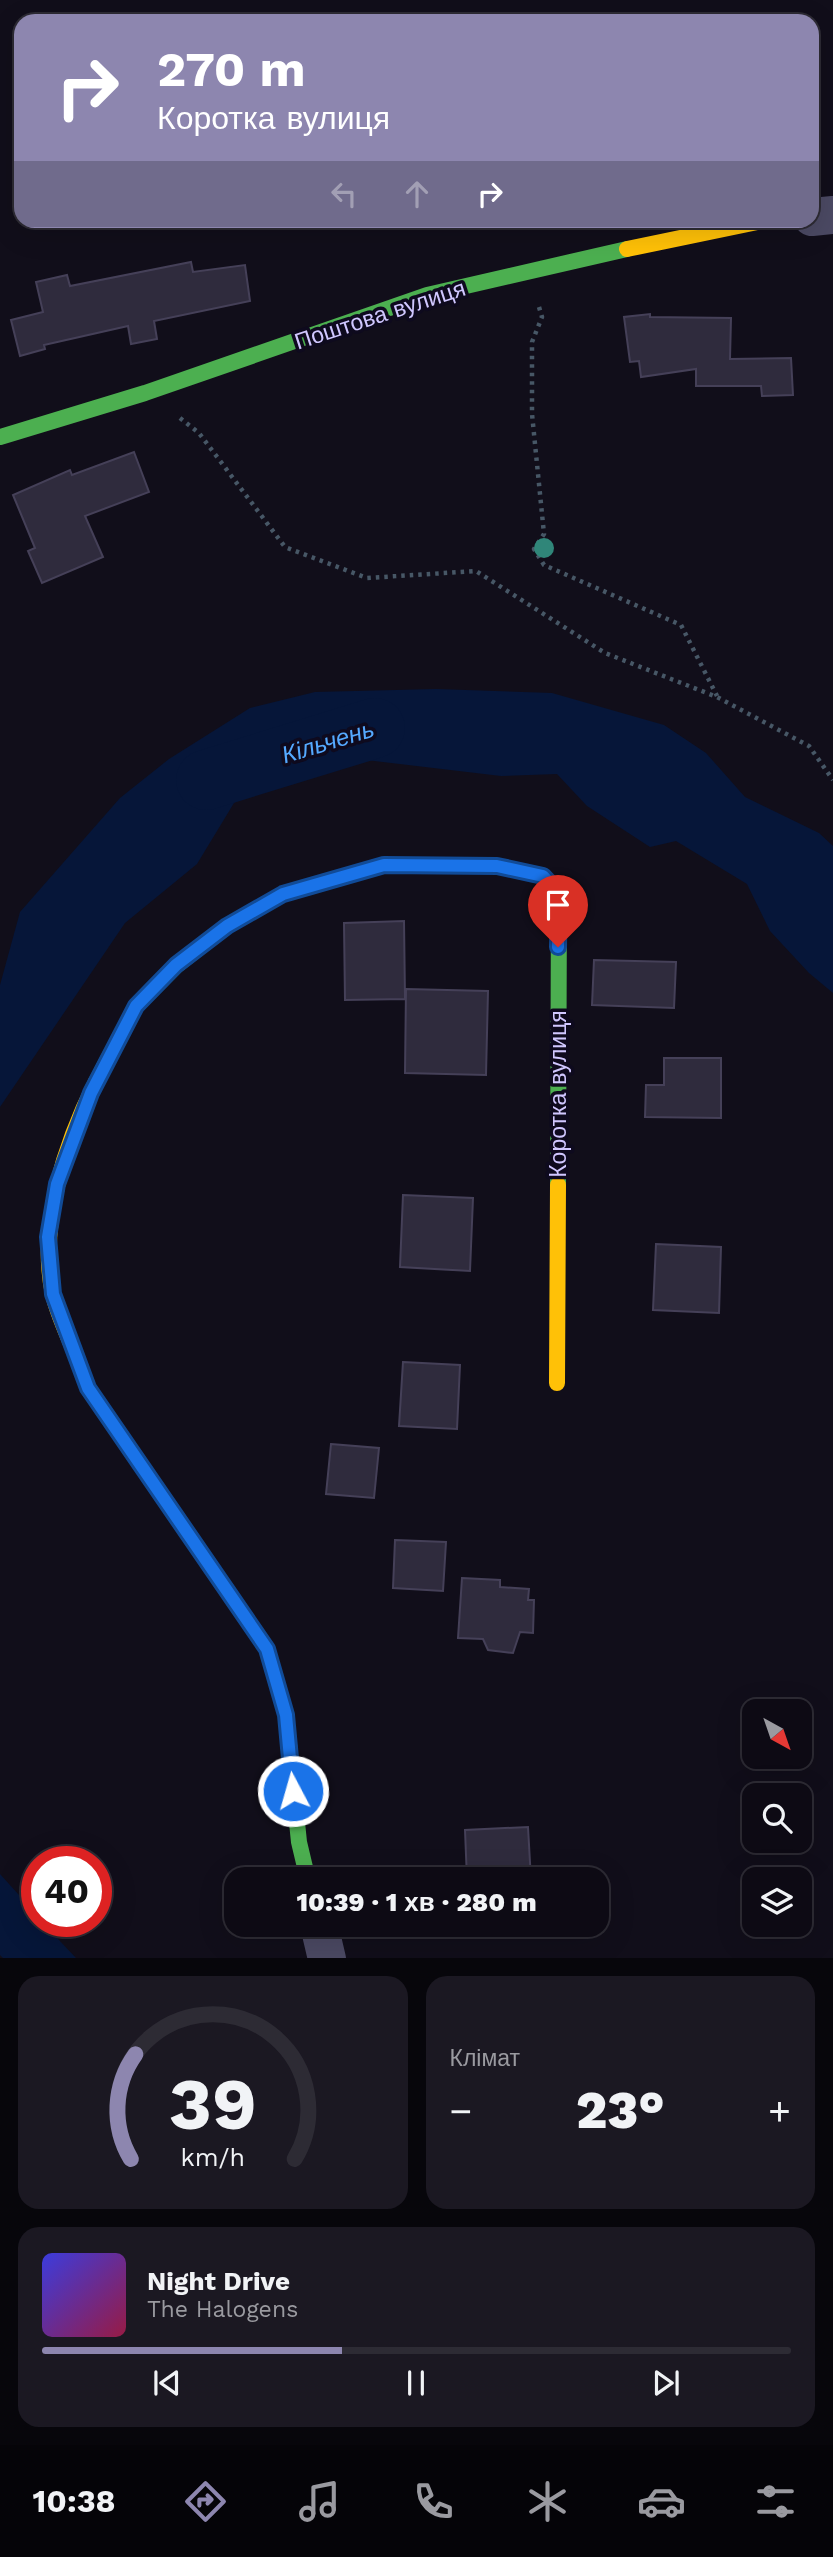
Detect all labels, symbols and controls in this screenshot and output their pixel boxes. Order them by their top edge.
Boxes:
text: 270 m [157,40,306,98]
icon: right [42,42,133,133]
text: Коротка вулиця [157,99,390,137]
icon: left [325,175,363,213]
icon: ahead [398,175,436,213]
icon: right [471,175,509,213]
street label: Поштова вулиця [291,275,469,355]
water label: Кільчень [278,715,378,769]
pin [528,875,588,947]
icon: arrive [539,886,577,924]
street label: Коротка вулиця [545,1010,572,1178]
north arrow [742,1699,812,1769]
map controls [742,1699,812,1937]
position arrow [256,1754,330,1828]
button: search [742,1783,812,1853]
speed limit sign: 40 [21,1846,112,1937]
button: layers [742,1867,812,1937]
text: 10:39 · 1 хв · 280 m [296,1887,537,1917]
text: Клімат [450,2045,520,2072]
text: 39 [169,2061,257,2147]
text: 23° [576,2080,665,2141]
text: − [450,2089,472,2133]
text: + [768,2089,791,2133]
text: km/h [181,2142,245,2171]
text: Night Drive [147,2266,290,2296]
text: The Halogens [147,2296,298,2323]
icon: previous [148,2364,186,2402]
icon: pause [397,2364,435,2402]
icon: next [647,2364,685,2402]
icon: directions [181,2477,230,2526]
icon: music [295,2477,344,2526]
icon: phone [409,2477,458,2526]
icon: climate [523,2477,572,2526]
icon: car [637,2477,686,2526]
icon: filters [751,2477,800,2526]
text: 10:38 [33,2482,116,2520]

